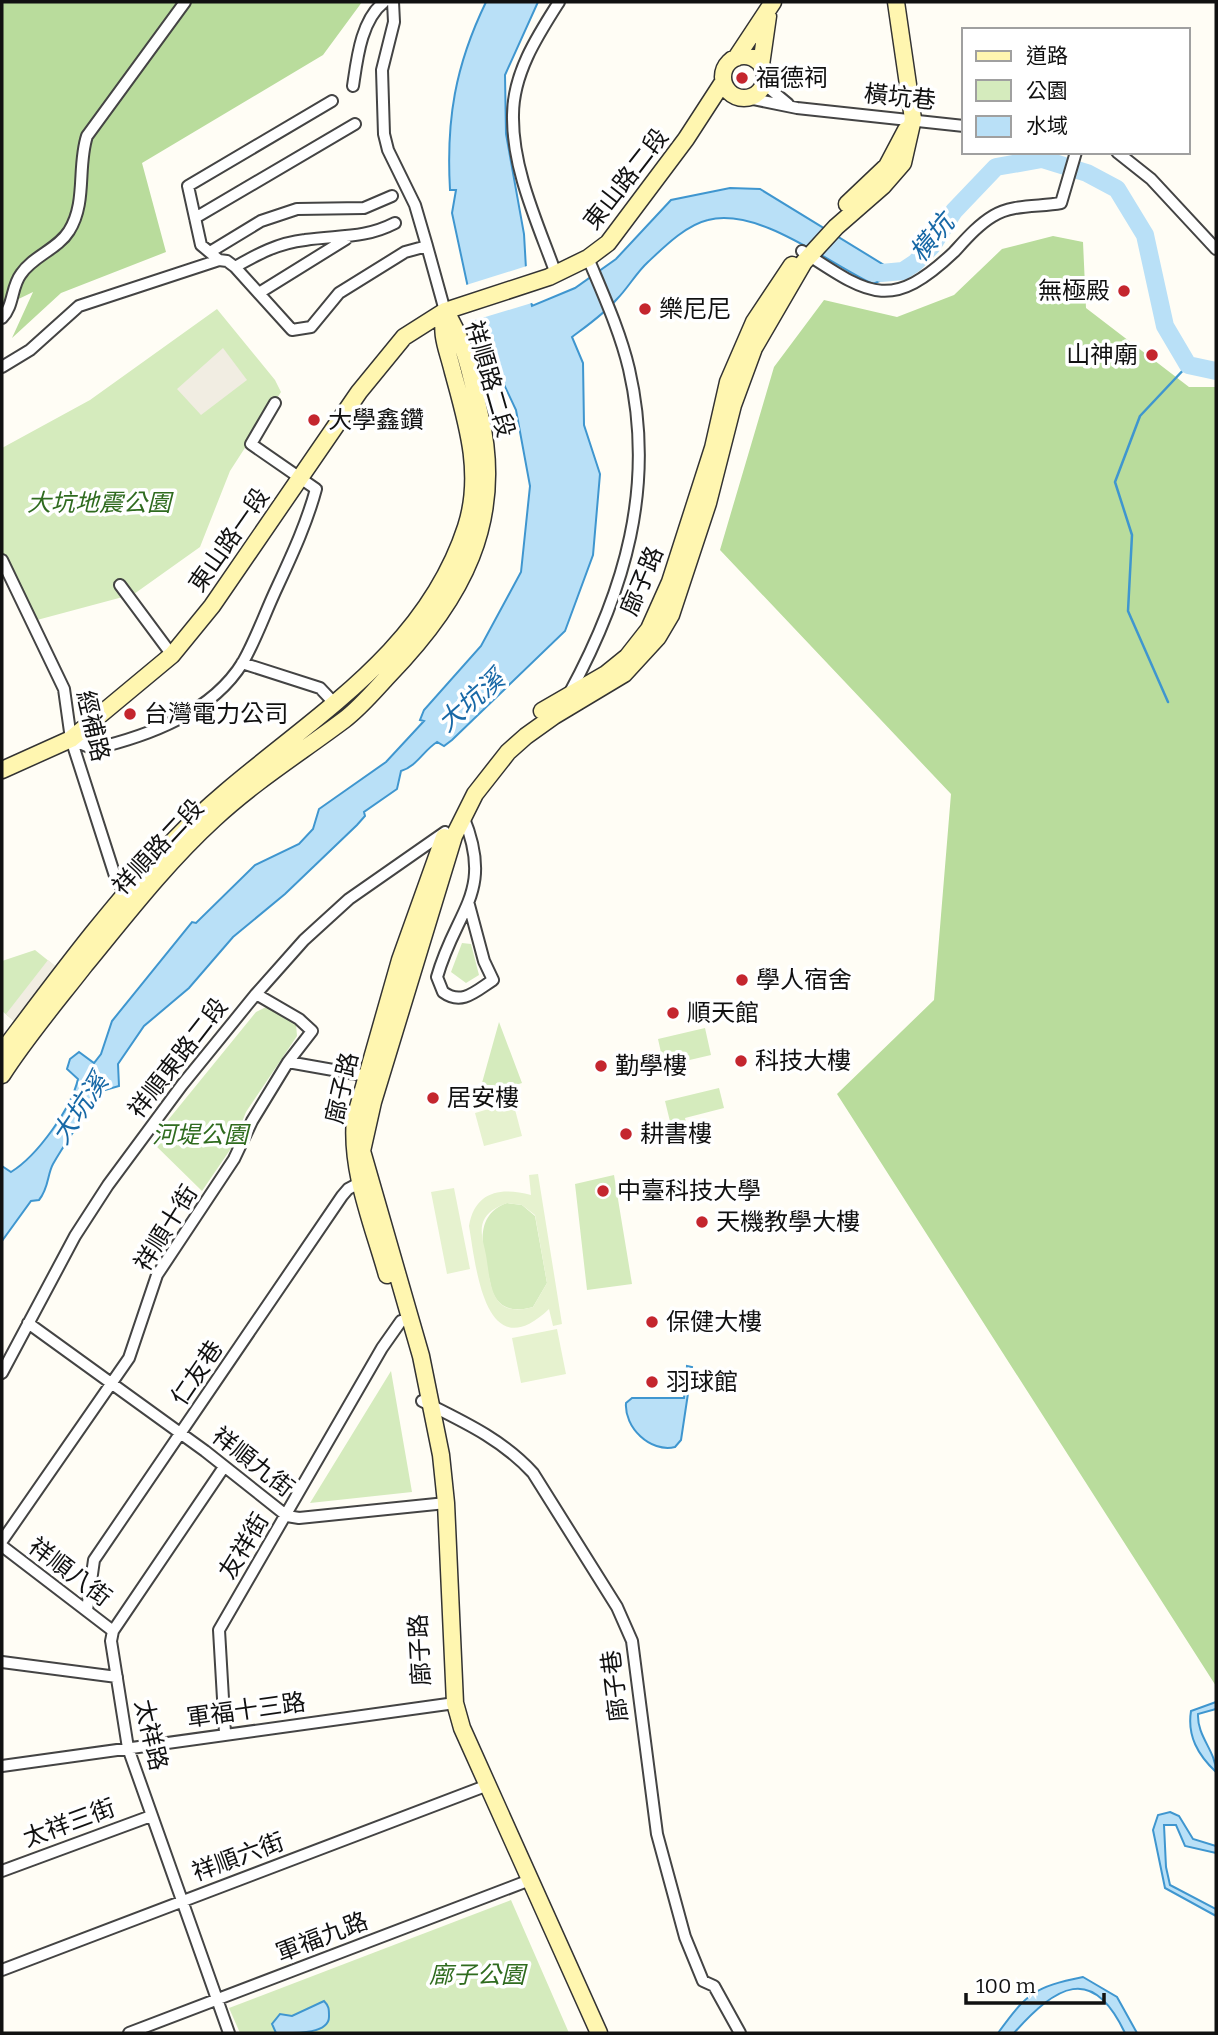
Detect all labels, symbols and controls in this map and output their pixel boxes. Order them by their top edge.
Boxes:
legend [962,28,1190,154]
text: 道路 [1026,43,1068,69]
place label: 福德祠 [756,64,828,92]
marker: 福德祠 [734,70,750,86]
text: 公園 [1026,78,1068,104]
street label: 橫坑巷 [863,79,937,115]
text: 水域 [1026,113,1068,139]
street label: 東山路二段 [578,123,674,235]
water label: 橫坑 [903,205,963,268]
place label: 無極殿 [1038,277,1110,305]
marker: 無極殿 [1116,283,1132,299]
place label: 樂尼尼 [659,295,731,323]
marker: 樂尼尼 [637,301,653,317]
street label: 祥順路二段 [460,317,520,441]
place label: 山神廟 [1066,341,1138,369]
marker: 山神廟 [1144,347,1160,363]
place label: 大學鑫鑽 [328,406,424,434]
marker: 大學鑫鑽 [306,412,322,428]
street label: 東山路一段 [183,483,275,597]
park label: 大坑地震公園 [27,489,174,517]
street label: 廍子路 [615,542,669,620]
water label: 大坑溪 [431,661,514,738]
street label: 經補路 [71,688,115,764]
place label: 台灣電力公司 [144,700,288,728]
marker: 台灣電力公司 [122,706,138,722]
street label: 祥順路二段 [107,794,209,900]
place label: 學人宿舍 [756,966,852,994]
marker: 學人宿舍 [734,972,750,988]
street label: 祥順東路二段 [123,993,233,1123]
place label: 順天館 [687,999,759,1027]
marker: 順天館 [665,1005,681,1021]
place label: 科技大樓 [755,1047,851,1075]
street label: 廍子路 [320,1050,364,1126]
place label: 勤學樓 [615,1052,687,1080]
marker: 科技大樓 [733,1053,749,1069]
marker: 勤學樓 [593,1058,609,1074]
water label: 大坑溪 [45,1065,117,1150]
place label: 居安樓 [447,1084,519,1112]
marker: 居安樓 [425,1090,441,1106]
place label: 耕書樓 [640,1120,712,1148]
park label: 河堤公園 [152,1121,251,1149]
marker: 耕書樓 [618,1126,634,1142]
place label: 中臺科技大學 [617,1177,761,1205]
street label: 祥順十街 [129,1180,203,1276]
marker: 中臺科技大學 [595,1183,611,1199]
place label: 天機教學大樓 [716,1208,860,1236]
marker: 天機教學大樓 [694,1214,710,1230]
place label: 保健大樓 [666,1308,762,1336]
marker: 保健大樓 [644,1314,660,1330]
street label: 仁友巷 [165,1335,229,1411]
place label: 羽球館 [666,1368,738,1396]
marker: 羽球館 [644,1374,660,1390]
street label: 祥順九街 [207,1421,299,1503]
street label: 友祥街 [213,1508,275,1584]
street label: 祥順八街 [23,1532,117,1612]
street label: 廍子路 [404,1613,436,1687]
street label: 廍子巷 [597,1649,633,1723]
street label: 軍福十三路 [185,1688,307,1732]
street label: 太祥路 [129,1697,173,1773]
street label: 太祥三街 [19,1793,119,1853]
street label: 祥順六街 [188,1827,288,1887]
street label: 軍福九路 [272,1907,372,1967]
park label: 廍子公園 [429,1961,528,1989]
scale bar [966,1962,1104,2006]
text: 100 m [976,1973,1036,1999]

